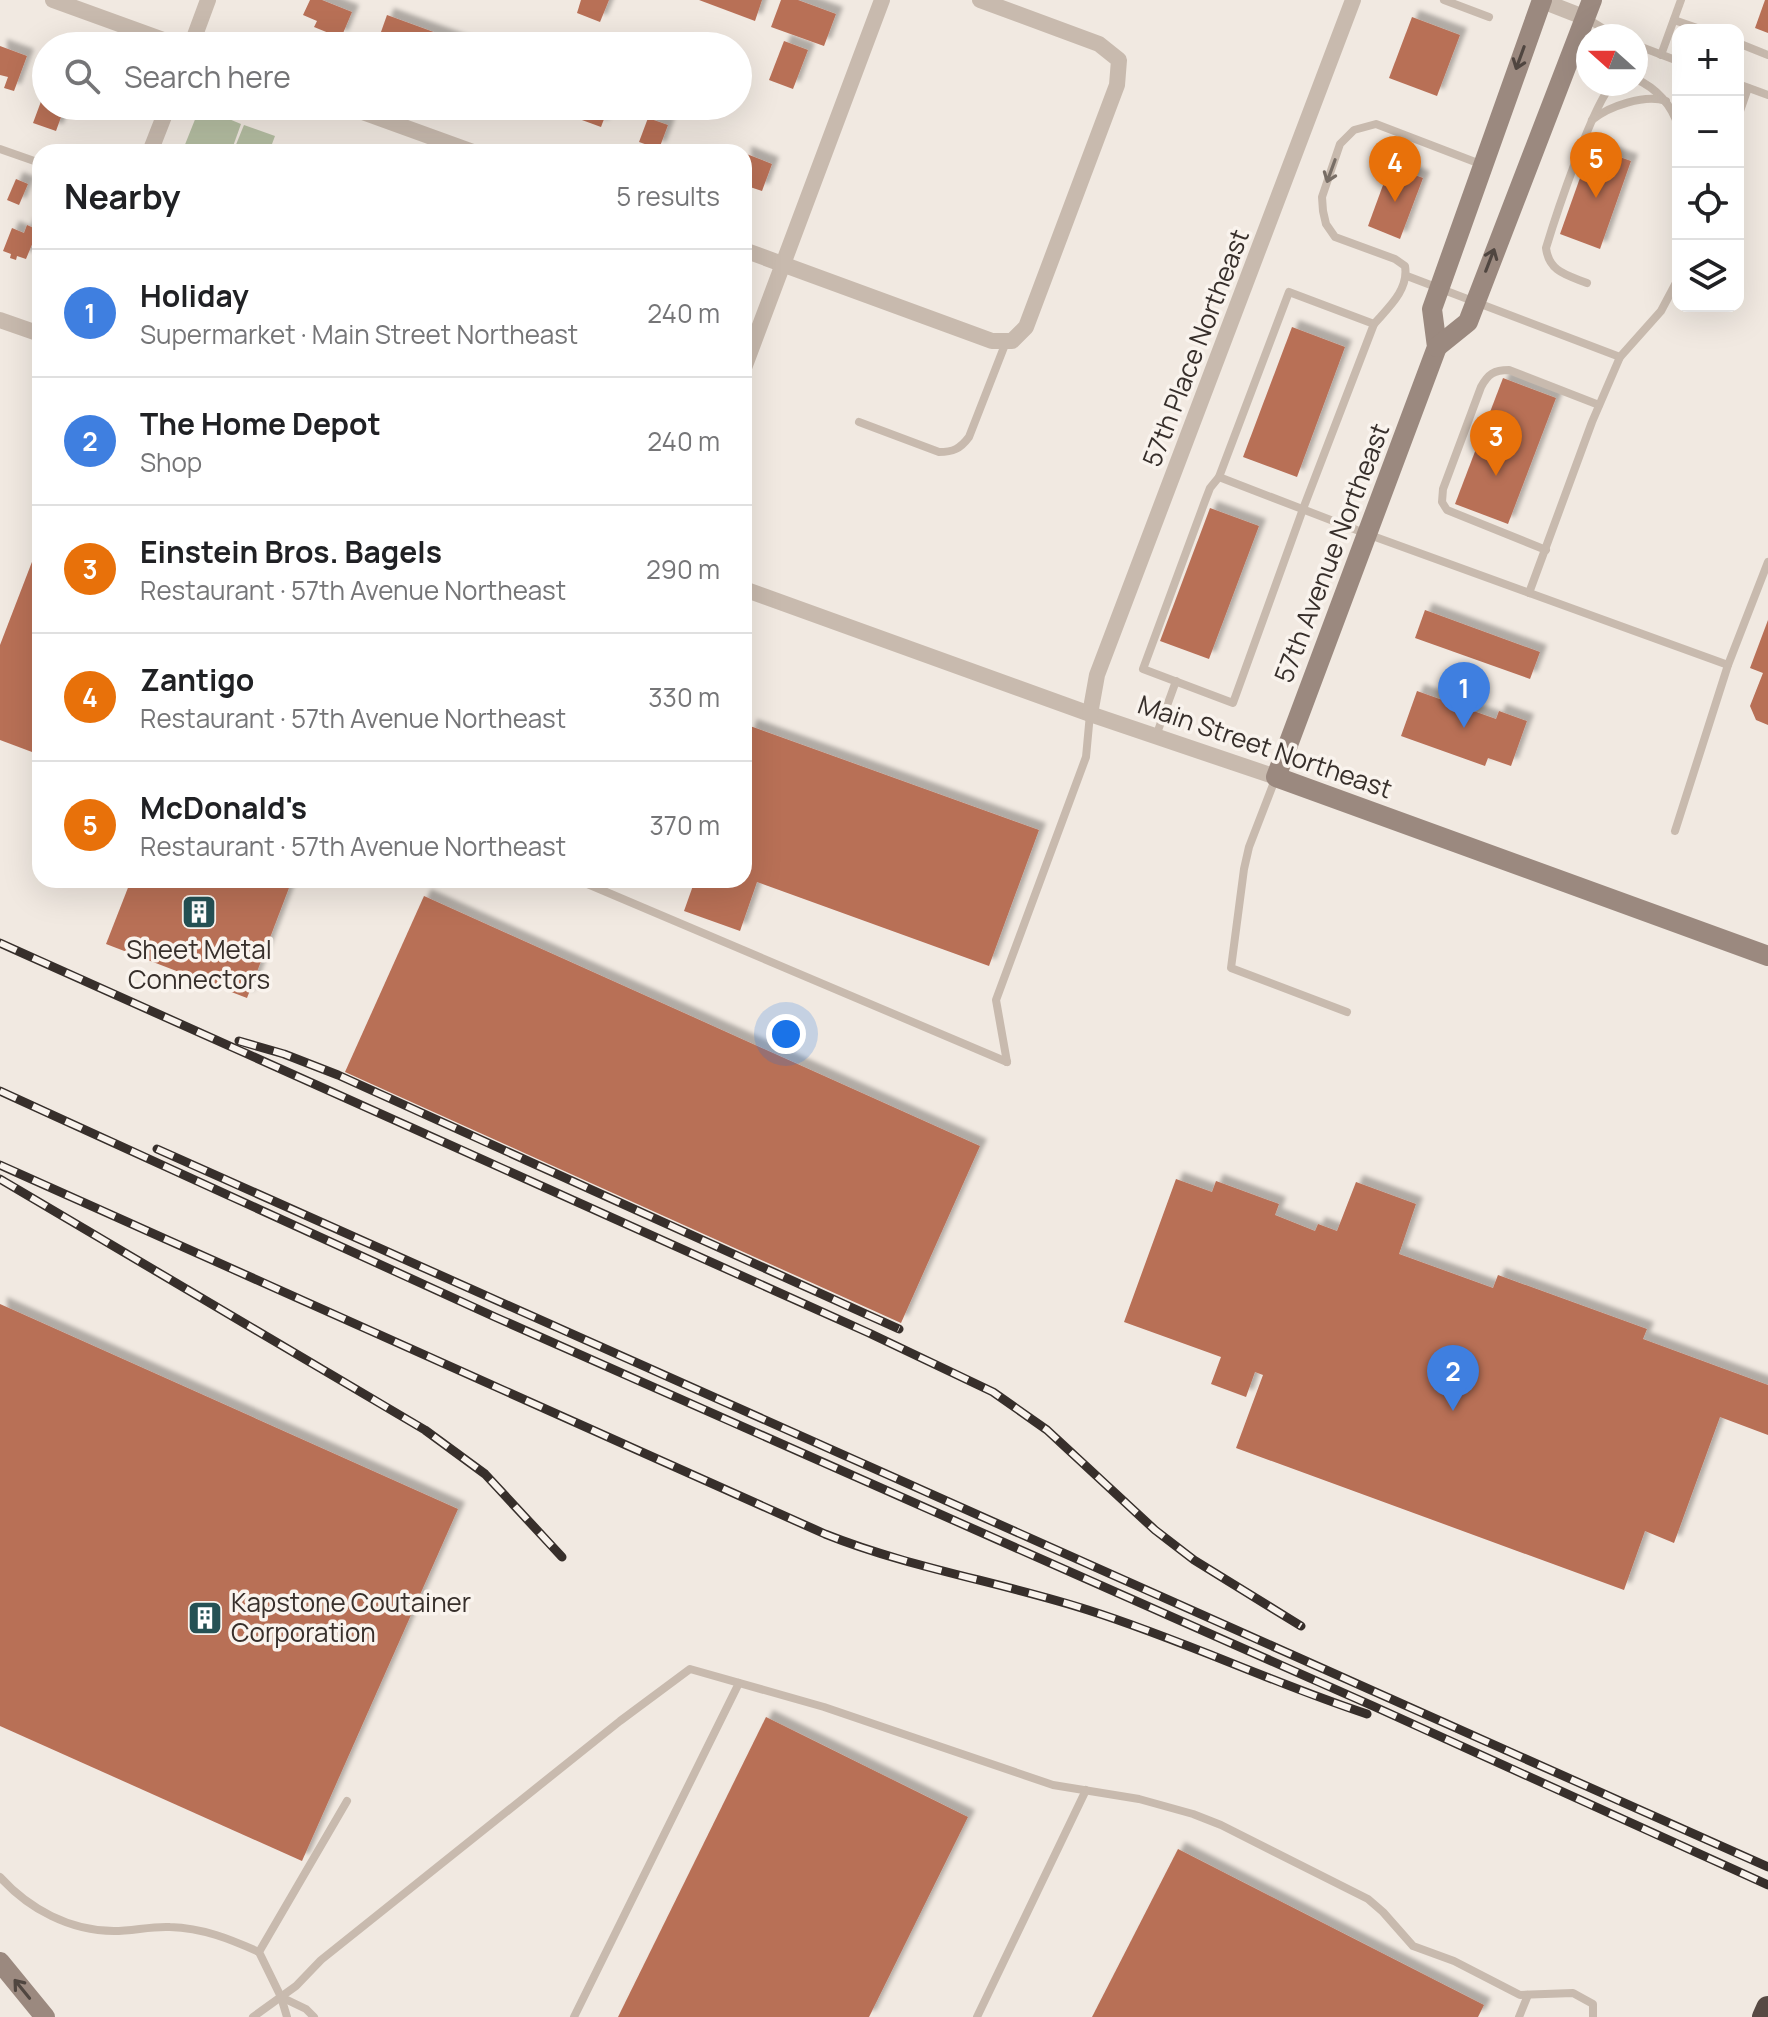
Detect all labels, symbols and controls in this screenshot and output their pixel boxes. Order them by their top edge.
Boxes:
north arrow [1576,24,1648,96]
map controls [1672,24,1744,312]
button: + [1672,24,1744,96]
search box [32,32,752,120]
one-way arrow [1512,45,1527,70]
icon: search [60,54,104,98]
text: Search here [124,56,291,97]
button: − [1672,96,1744,168]
pin: 5 [1570,132,1622,198]
pin: 4 [1369,136,1421,202]
one-way arrow [1323,158,1337,182]
button: locate [1672,168,1744,240]
text: Nearby [64,173,180,219]
text: 5 results [616,178,720,214]
street label: 57th Place Northeast [1133,224,1257,472]
button: layers [1672,240,1744,312]
one-way arrow [1484,248,1498,273]
text: Holiday [140,275,249,316]
text: 1 [84,295,96,331]
text: 240 m [647,295,720,331]
text: Supermarket · Main Street Northeast [140,316,578,352]
text: The Home Depot [140,403,381,444]
pin: 3 [1470,410,1522,476]
street label: 57th Avenue Northeast [1265,418,1397,688]
text: 2 [82,423,98,459]
text: 240 m [647,423,720,459]
text: Shop [140,444,202,480]
text: Einstein Bros. Bagels [140,531,442,572]
text: 3 [82,551,98,587]
text: 290 m [646,551,720,587]
text: Restaurant · 57th Avenue Northeast [140,572,566,608]
text: Zantigo [140,659,254,700]
pin: 1 [1438,662,1490,728]
text: 4 [82,679,98,715]
text: 330 m [648,679,720,715]
street label: Main Street Northeast [1134,686,1397,806]
text: Restaurant · 57th Avenue Northeast [140,700,566,736]
text: McDonald's [140,787,307,828]
text: 5 [82,807,98,843]
text: 370 m [649,807,720,843]
text: Restaurant · 57th Avenue Northeast [140,828,566,864]
building icon: Sheet Metal Connectors [180,893,218,931]
place label: Sheet Metal Connectors [126,931,272,997]
your location [766,1014,806,1054]
pin: 2 [1427,1345,1479,1411]
place label: Kapstone Coutainer Corporation [231,1584,471,1650]
building icon: Kapstone Coutainer Corporation [186,1599,224,1637]
one-way arrow [14,1979,31,2000]

